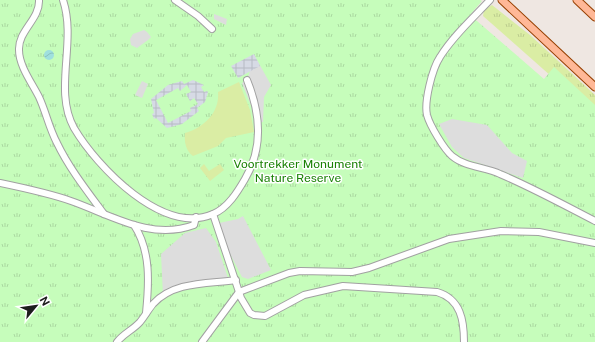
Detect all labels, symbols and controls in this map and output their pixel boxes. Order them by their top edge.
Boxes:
park label: Voortrekker Monument Nature Reserve [233,157,363,185]
north arrow [16,286,56,326]
text: N [37,294,52,308]

